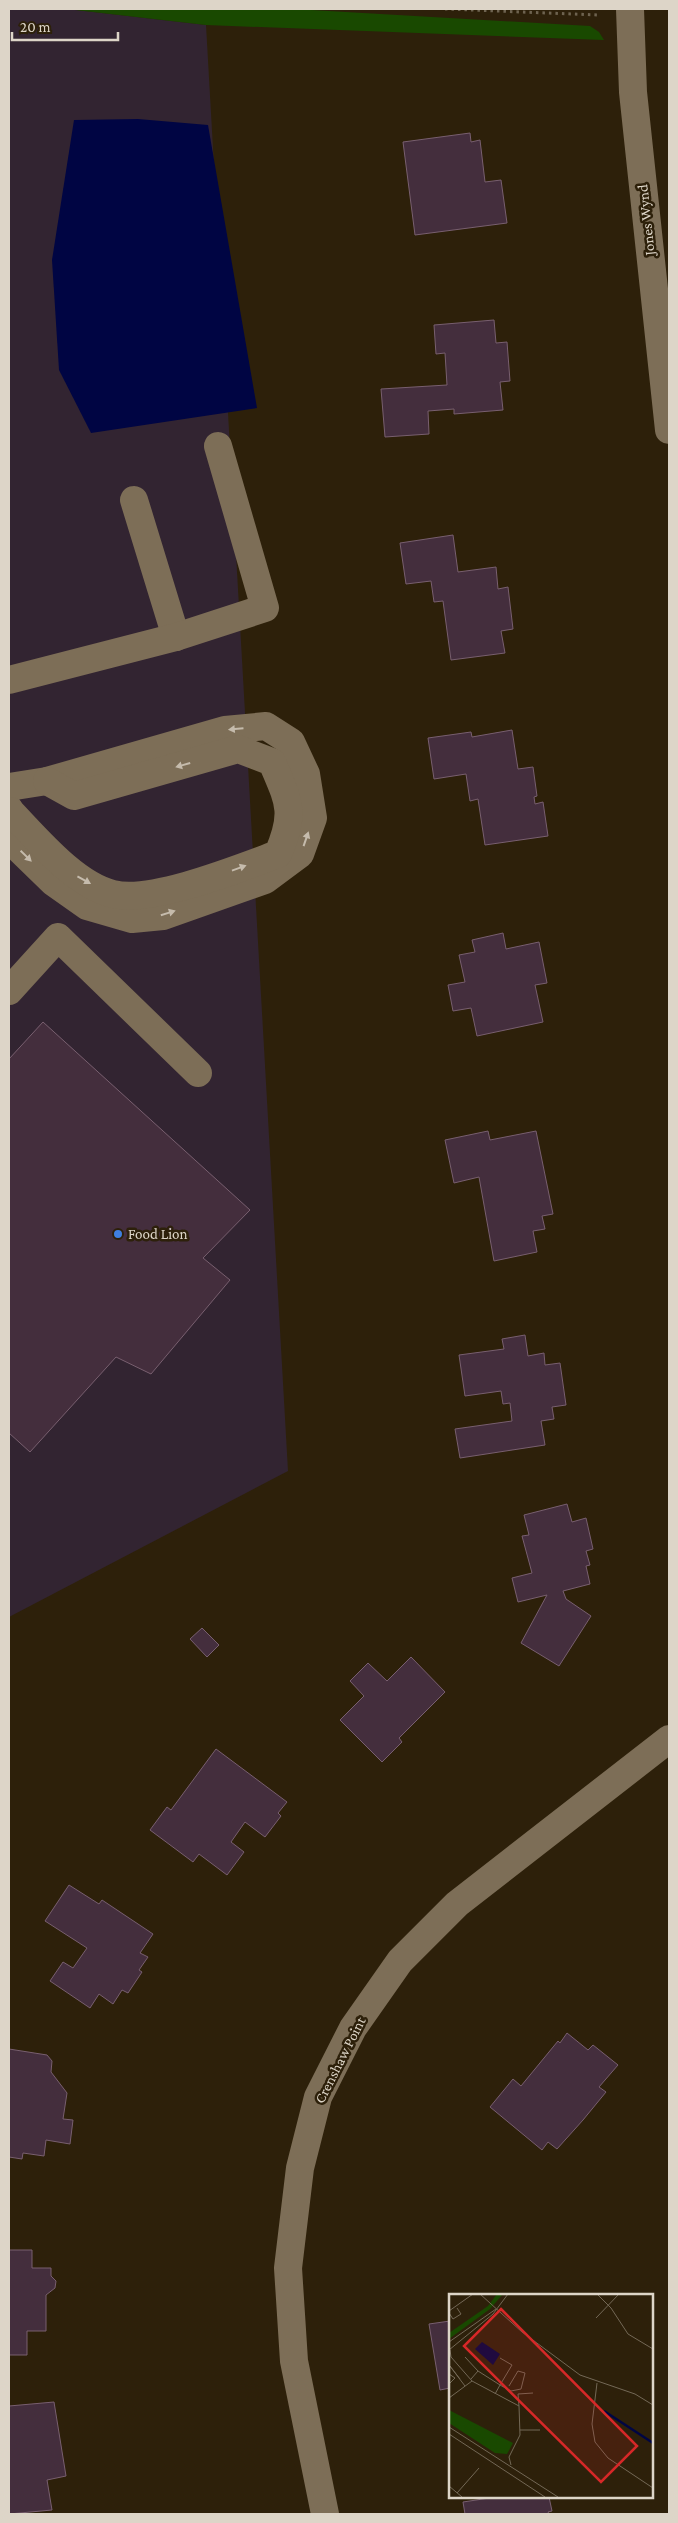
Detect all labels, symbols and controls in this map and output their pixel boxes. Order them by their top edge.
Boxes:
scale bar [12,10,119,42]
text: 20 m [20,19,51,35]
street label: Jones Wynd [634,183,659,258]
one-way arrow [227,725,243,733]
one-way arrow [175,761,190,769]
one-way arrow [302,832,310,847]
one-way arrow [20,849,32,861]
one-way arrow [232,864,247,872]
one-way arrow [77,876,91,884]
one-way arrow [160,909,175,917]
place label: Food Lion [128,1226,188,1242]
marker: Food Lion [112,1228,124,1240]
street label: Crenshaw Point [311,2013,369,2106]
inset map [449,2294,653,2498]

